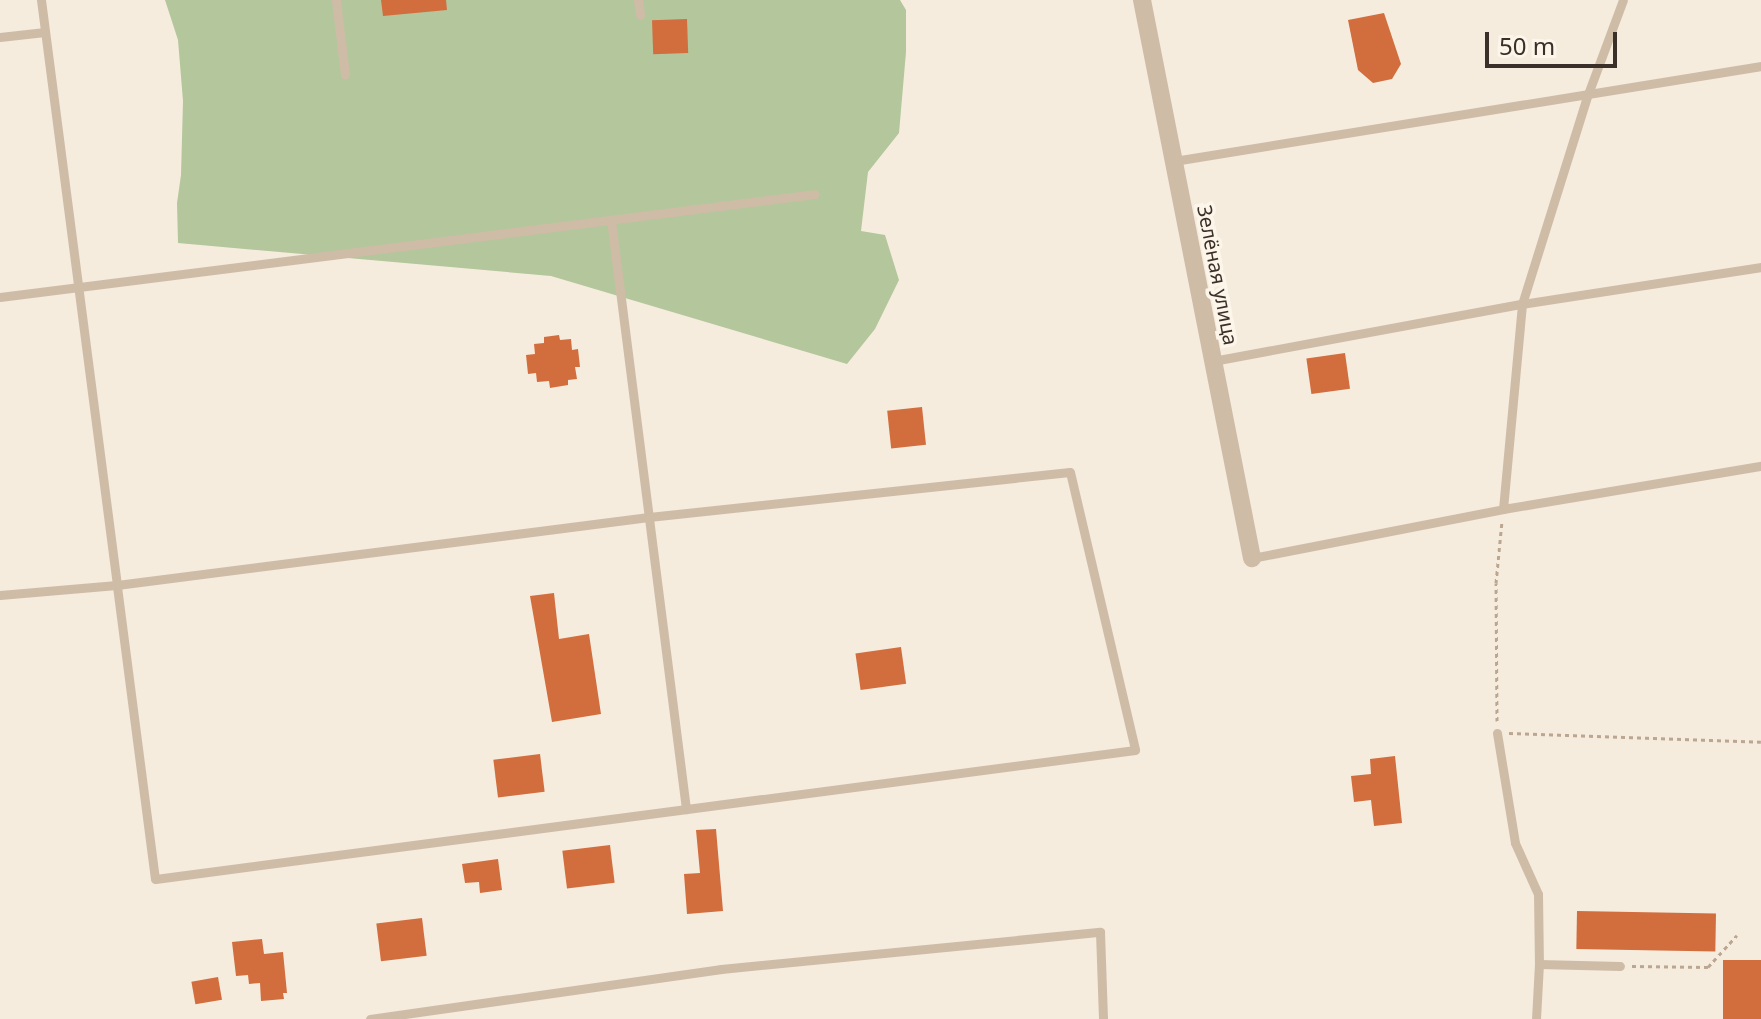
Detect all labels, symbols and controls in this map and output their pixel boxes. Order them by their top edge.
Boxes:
scale bar [1489,16,1621,66]
text: 50 m [1499,29,1555,62]
street label: Зелёная улица [1193,203,1243,347]

